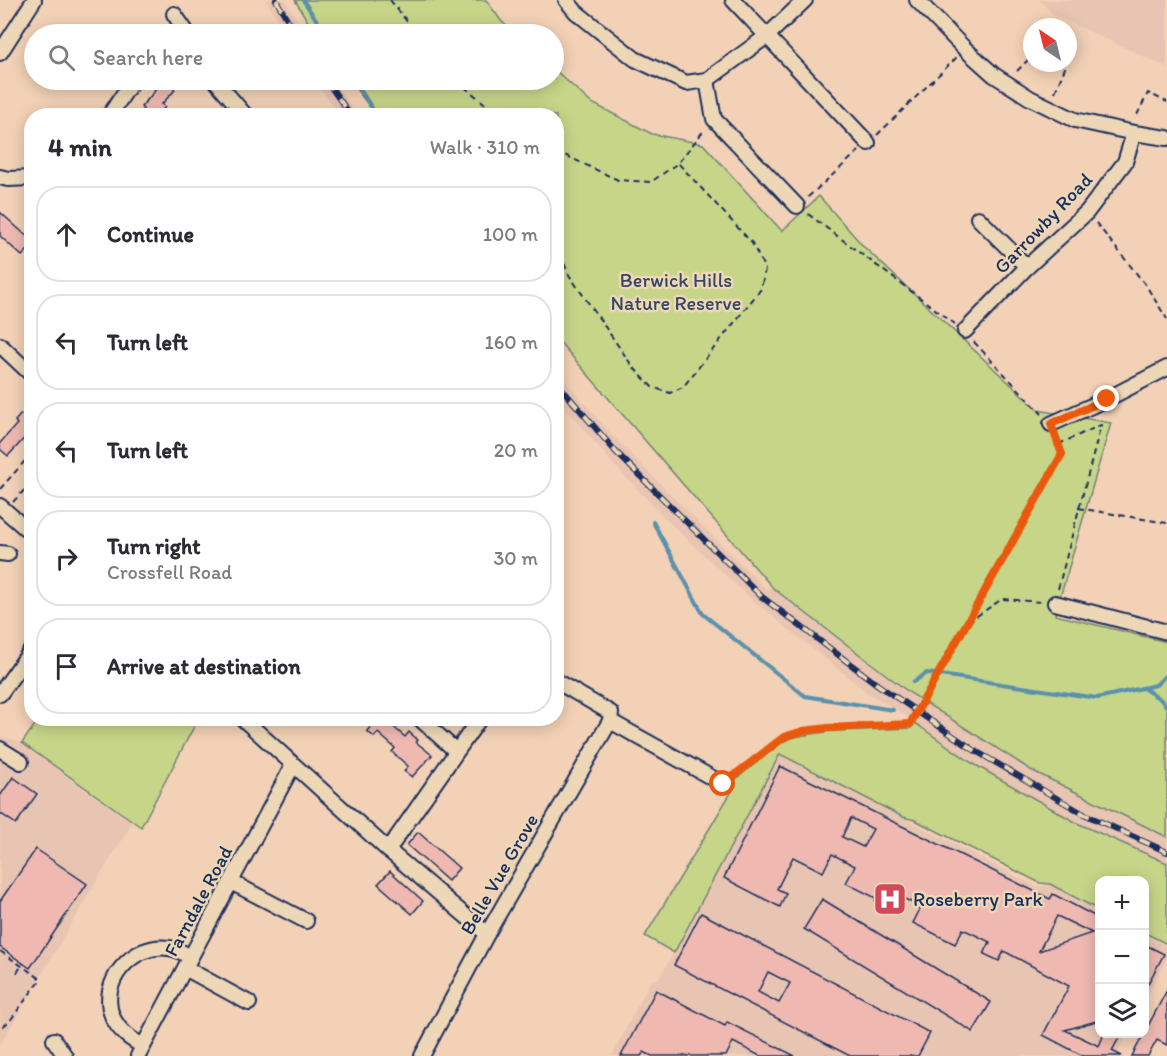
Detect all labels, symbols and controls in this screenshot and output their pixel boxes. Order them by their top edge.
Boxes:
north arrow [1023,18,1077,72]
search box [24,24,564,90]
icon: search [45,41,78,74]
text: Search here [93,44,203,71]
text: 4 min [48,131,112,163]
text: Walk · 310 m [430,135,540,159]
street label: Garrowby Road [989,167,1097,279]
icon: ahead [50,218,83,251]
text: Continue [107,221,194,248]
text: 100 m [483,222,538,246]
park label: Berwick Hills Nature Reserve [611,268,741,315]
icon: left [50,326,83,359]
text: Turn left [107,329,188,356]
text: 160 m [485,330,538,354]
route end [1093,385,1119,411]
icon: left [50,434,83,467]
text: Turn left [107,437,188,464]
text: 20 m [494,438,538,462]
text: Turn right [107,533,201,560]
icon: right [50,542,83,575]
text: 30 m [493,546,538,570]
text: Crossfell Road [107,560,232,584]
icon: arrive [50,650,83,683]
text: Arrive at destination [107,653,301,680]
route start [709,770,735,796]
street label: Belle Vue Grove [455,809,543,939]
street label: Farndale Road [159,841,237,960]
map controls [1095,876,1149,1038]
button: + [1095,876,1149,930]
hospital icon: Roseberry Park [872,881,908,917]
place label: Roseberry Park [913,887,1044,911]
button: − [1095,930,1149,984]
button: layers [1095,984,1149,1038]

